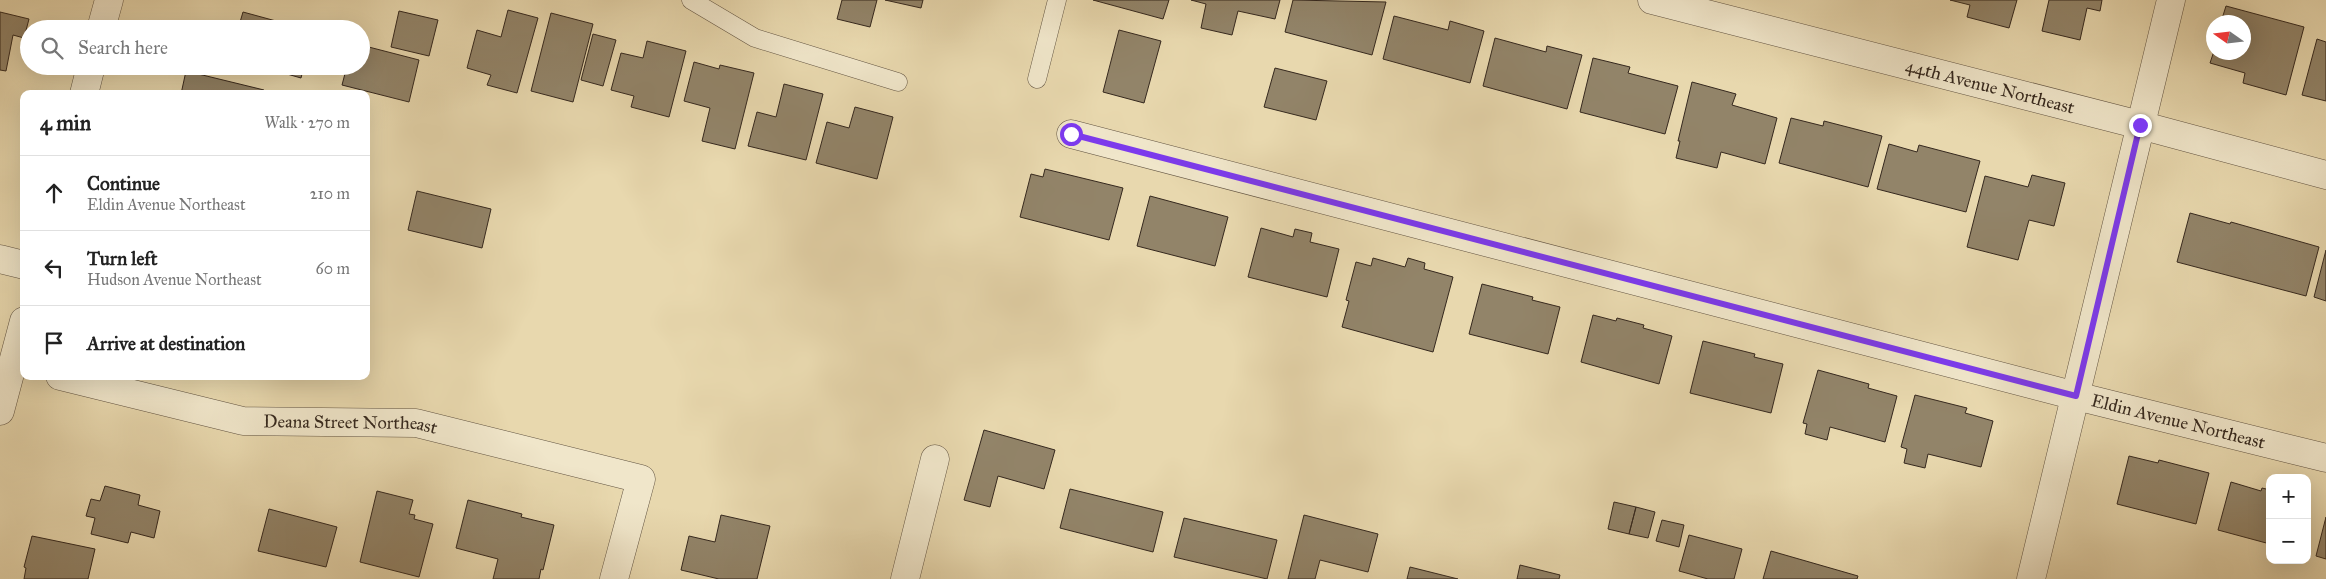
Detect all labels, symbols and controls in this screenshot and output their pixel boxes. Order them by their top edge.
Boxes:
north arrow [2206,15,2251,60]
search box [20,20,370,75]
icon: search [38,34,66,62]
text: Search here [78,36,168,59]
street label: 44th Avenue Northeast [1903,54,2078,119]
text: 4 min [40,110,91,136]
text: Walk · 270 m [264,113,350,132]
route end [2129,114,2152,137]
route start [1060,123,1083,146]
text: Continue [87,172,160,195]
icon: ahead [40,179,68,207]
text: 210 m [310,184,350,203]
text: Eldin Avenue Northeast [87,195,246,214]
text: Turn left [87,247,157,270]
icon: left [40,254,68,282]
text: 60 m [316,259,350,278]
text: Hudson Avenue Northeast [87,270,262,289]
icon: arrive [40,329,68,357]
text: Arrive at destination [87,332,245,355]
street label: Eldin Avenue Northeast [2089,389,2268,454]
street label: Deana Street Northeast [263,410,440,439]
map controls [2266,474,2311,564]
button: + [2266,474,2311,519]
button: − [2266,519,2311,564]

